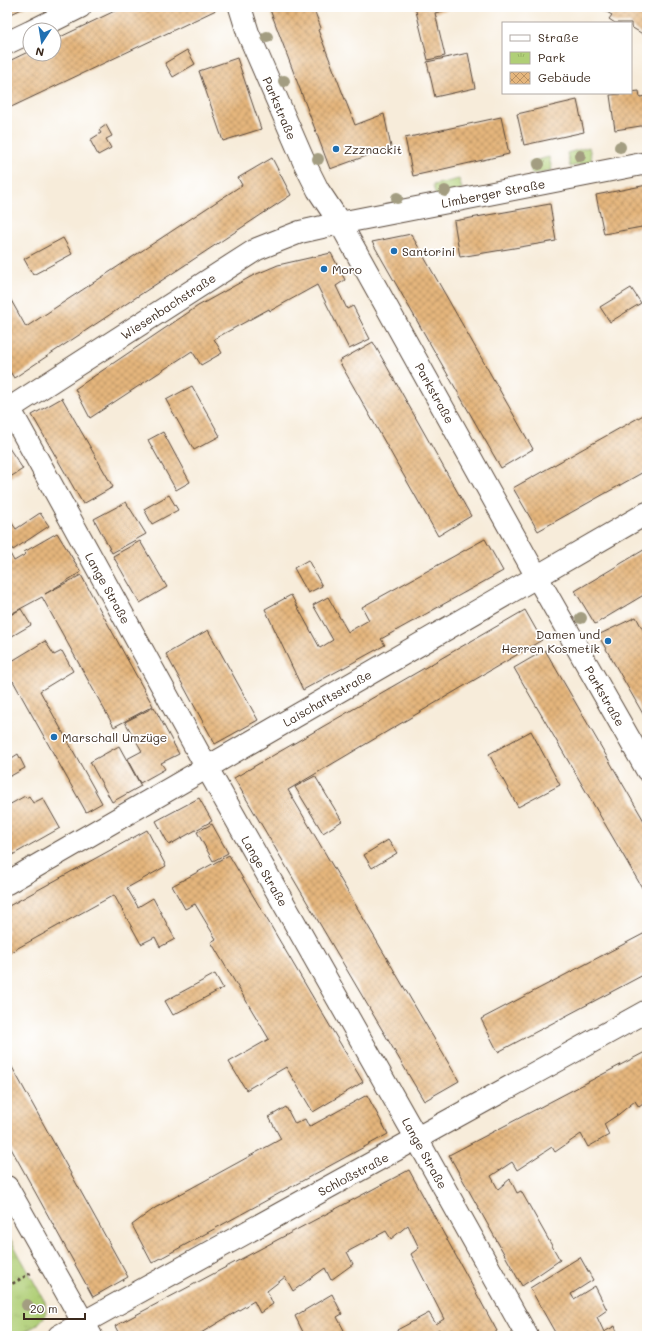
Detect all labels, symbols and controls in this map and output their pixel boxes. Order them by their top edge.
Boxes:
north arrow [22,22,62,62]
legend [502,22,632,94]
text: Straße [538,29,579,45]
text: N [34,44,45,60]
text: Park [538,49,565,65]
text: Gebäude [538,69,591,85]
street label: Parkstraße [260,74,300,142]
place label: Zzznackit [344,141,402,157]
marker: Zzznackit [331,144,341,154]
street label: Limberger Straße [440,175,546,211]
place label: Santorini [402,243,455,259]
marker: Santorini [389,246,399,256]
place label: Moro [332,261,362,277]
marker: Moro [319,264,329,274]
street label: Wiesenbachstraße [117,269,219,343]
street label: Parkstraße [412,360,458,426]
street label: Lange Straße [82,549,134,627]
place label: Damen und Herren Kosmetik [502,626,600,656]
marker: Damen und Herren Kosmetik [603,636,613,646]
street label: Parkstraße [581,663,629,729]
street label: Laischaftsstraße [280,666,374,730]
place label: Marschall Umzüge [62,729,167,745]
marker: Marschall Umzüge [49,732,59,742]
street label: Lange Straße [238,833,292,909]
street label: Lange Straße [399,1114,451,1192]
street label: Schloßstraße [315,1149,391,1199]
scale bar [24,1295,85,1321]
text: 20 m [30,1300,58,1316]

